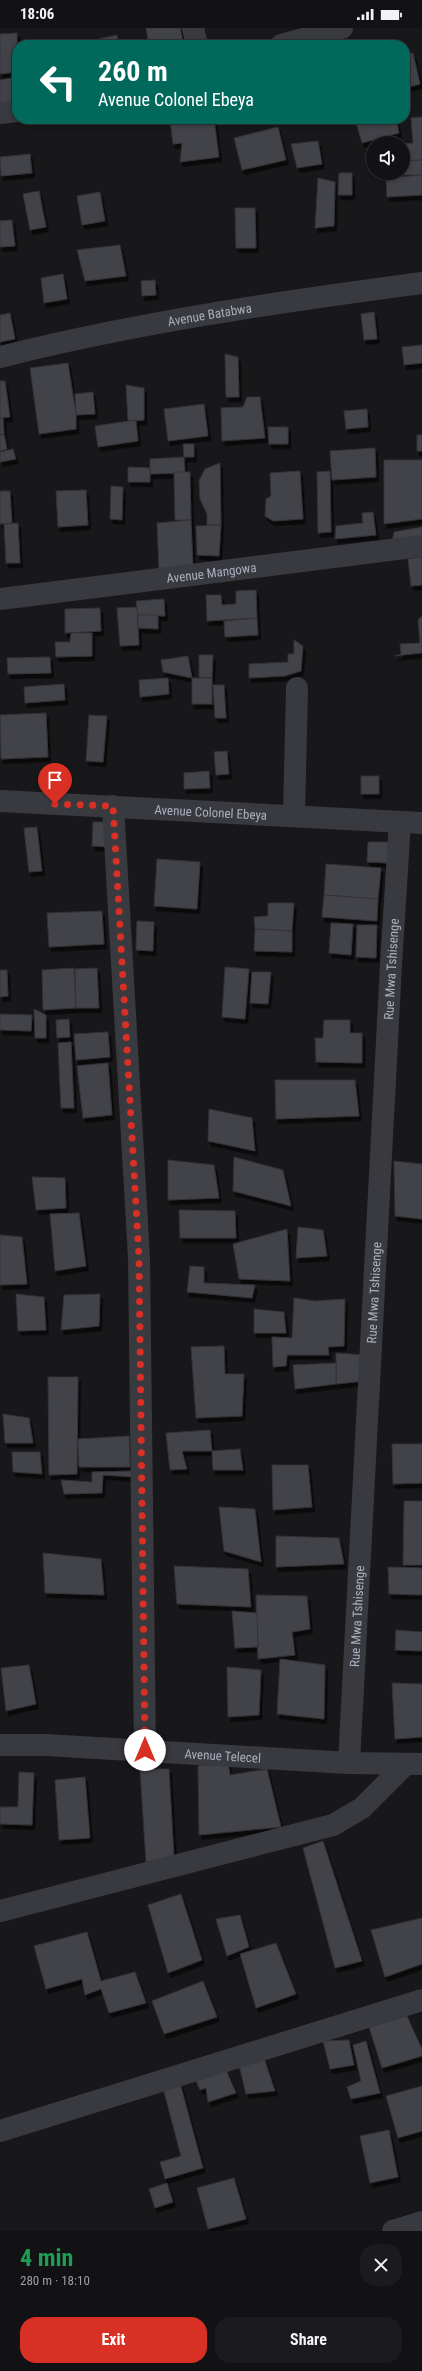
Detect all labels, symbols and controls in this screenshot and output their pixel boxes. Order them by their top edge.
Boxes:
text: 18:06 [20,5,54,23]
text: 260 m [98,55,168,88]
icon: left [32,56,84,108]
text: Avenue Colonel Ebeya [98,89,254,110]
map controls [366,136,410,180]
button: sound [366,136,410,180]
street label: Avenue Batabwa [166,300,253,329]
street label: Avenue Mangowa [166,560,257,586]
pin [38,763,72,804]
icon: arrive [44,769,66,791]
street label: Avenue Colonel Ebeya [154,802,267,823]
street label: Rue Mwa Tshisenge [381,918,402,1020]
street label: Rue Mwa Tshisenge [364,1242,384,1344]
street label: Rue Mwa Tshisenge [347,1565,367,1667]
position arrow [124,1729,166,1771]
street label: Avenue Telecel [184,1746,261,1766]
text: 4 min [20,2244,73,2272]
button: close [360,2244,402,2286]
text: 280 m · 18:10 [20,2273,90,2288]
button: Exit [20,2317,207,2363]
button: Share [215,2317,402,2363]

